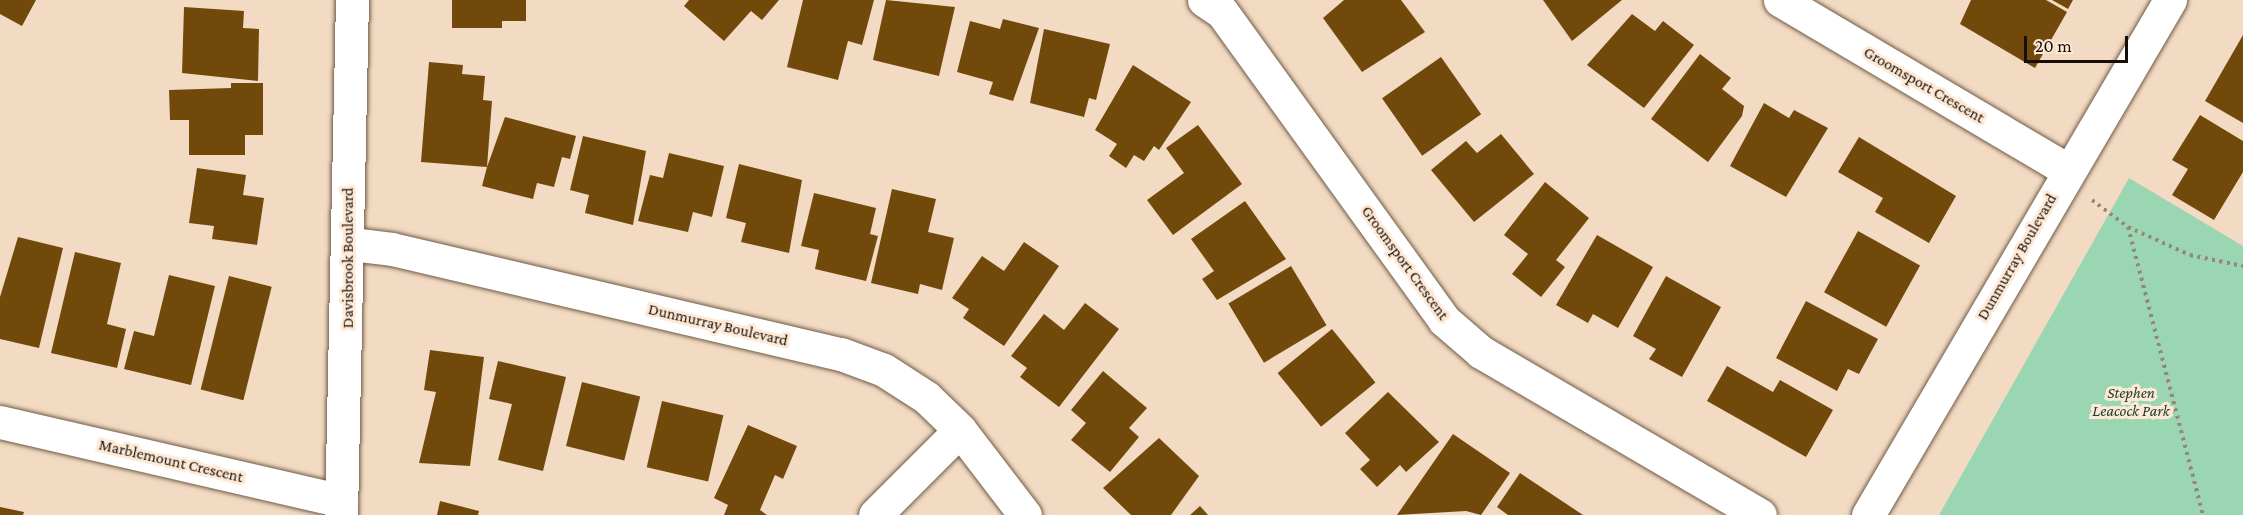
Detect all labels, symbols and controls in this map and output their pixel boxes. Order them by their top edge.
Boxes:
scale bar [2027,24,2130,62]
text: 20 m [2035,36,2072,56]
street label: Groomsport Crescent [1860,43,1988,127]
street label: Davisbrook Boulevard [338,188,358,328]
street label: Dunmurray Boulevard [1973,190,2061,324]
street label: Groomsport Crescent [1357,202,1453,324]
street label: Dunmurray Boulevard [646,300,790,350]
park label: Stephen Leacock Park [2092,383,2170,421]
street label: Marblemount Crescent [97,435,245,487]

